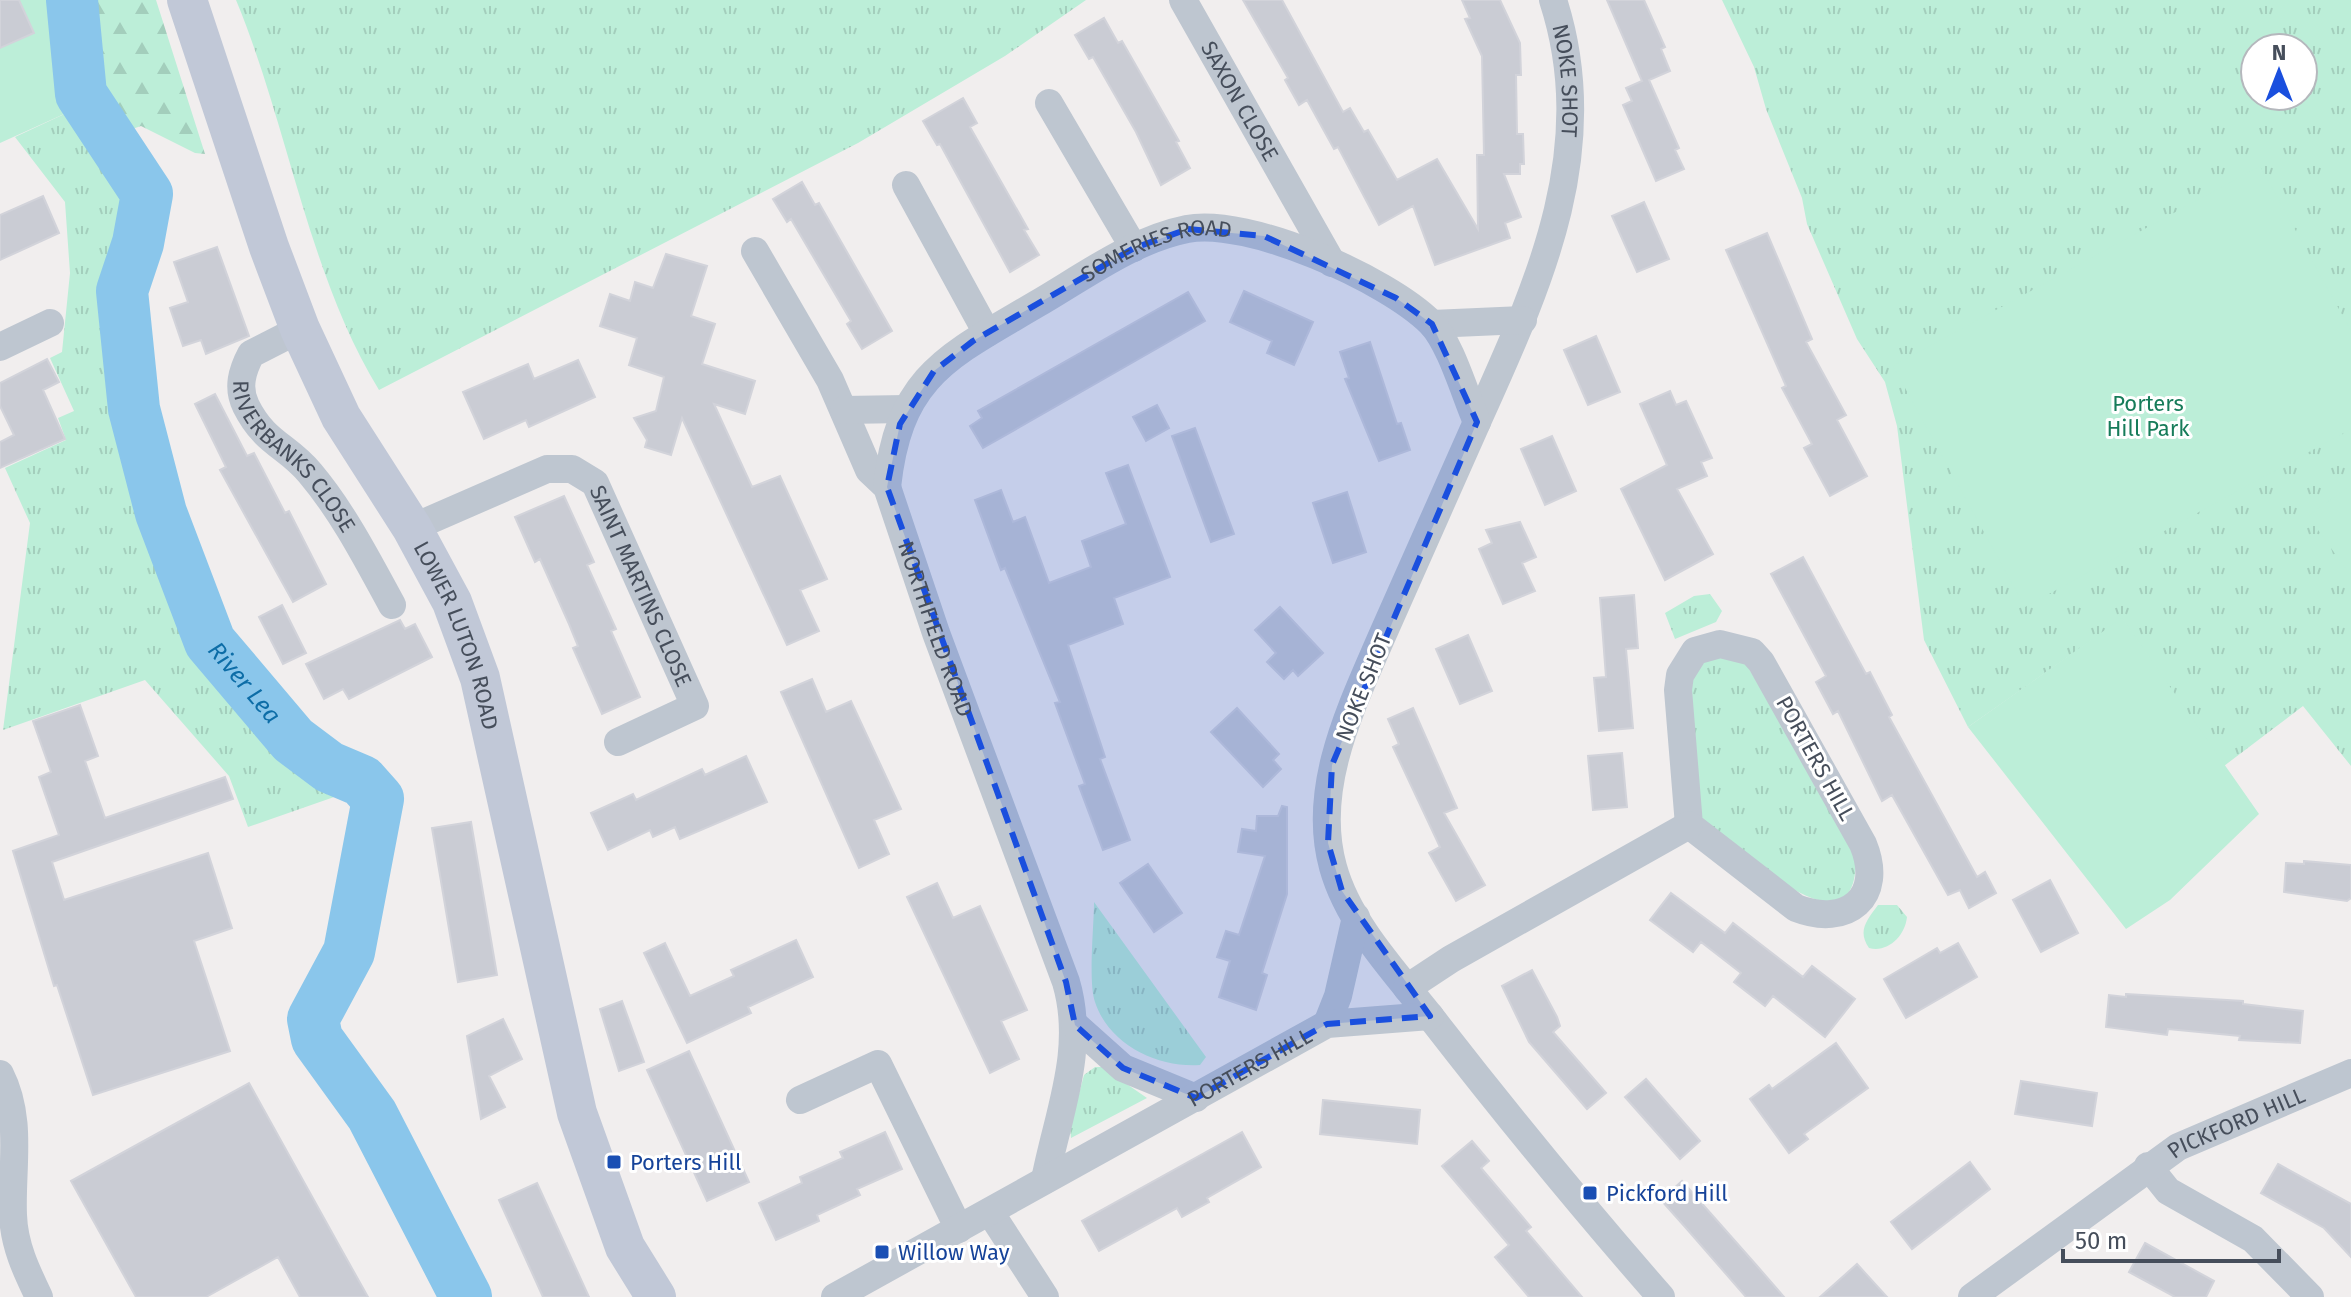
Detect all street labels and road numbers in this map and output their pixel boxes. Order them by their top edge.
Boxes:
street label: NOKE SHOT [1546,21,1583,138]
street label: SAXON CLOSE [1195,36,1284,166]
street label: SOMERIES ROAD [1076,214,1233,288]
street label: RIVERBANKS CLOSE [227,380,361,538]
street label: SAINT MARTINS CLOSE [584,481,698,691]
street label: LOWER LUTON ROAD [408,537,504,732]
street label: NORTHFIELD ROAD [892,538,979,721]
street label: NOKE SHOT [1330,629,1397,745]
street label: PORTERS HILL [1770,691,1861,825]
street label: PORTERS HILL [1183,1022,1317,1113]
street label: PICKFORD HILL [2162,1081,2309,1164]

